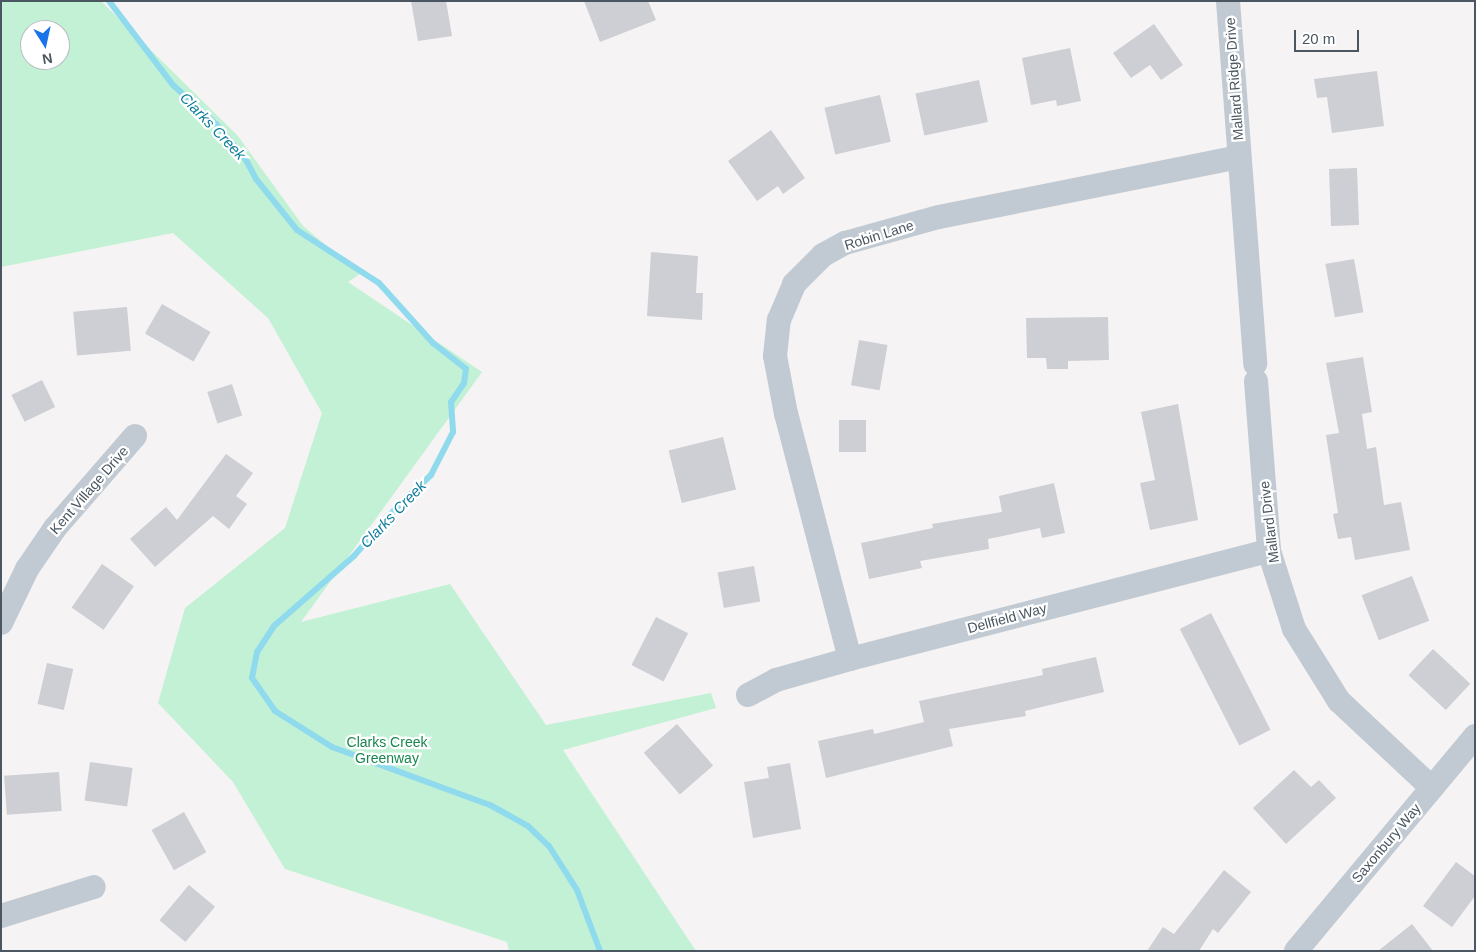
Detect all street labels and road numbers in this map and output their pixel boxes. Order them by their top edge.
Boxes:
street label: Mallard Ridge Drive [1221,17,1247,141]
street label: Robin Lane [842,216,916,254]
street label: Kent Village Drive [46,443,132,537]
street label: Mallard Drive [1256,480,1282,564]
street label: Dellfield Way [966,599,1048,637]
street label: Saxonbury Way [1348,800,1424,886]

